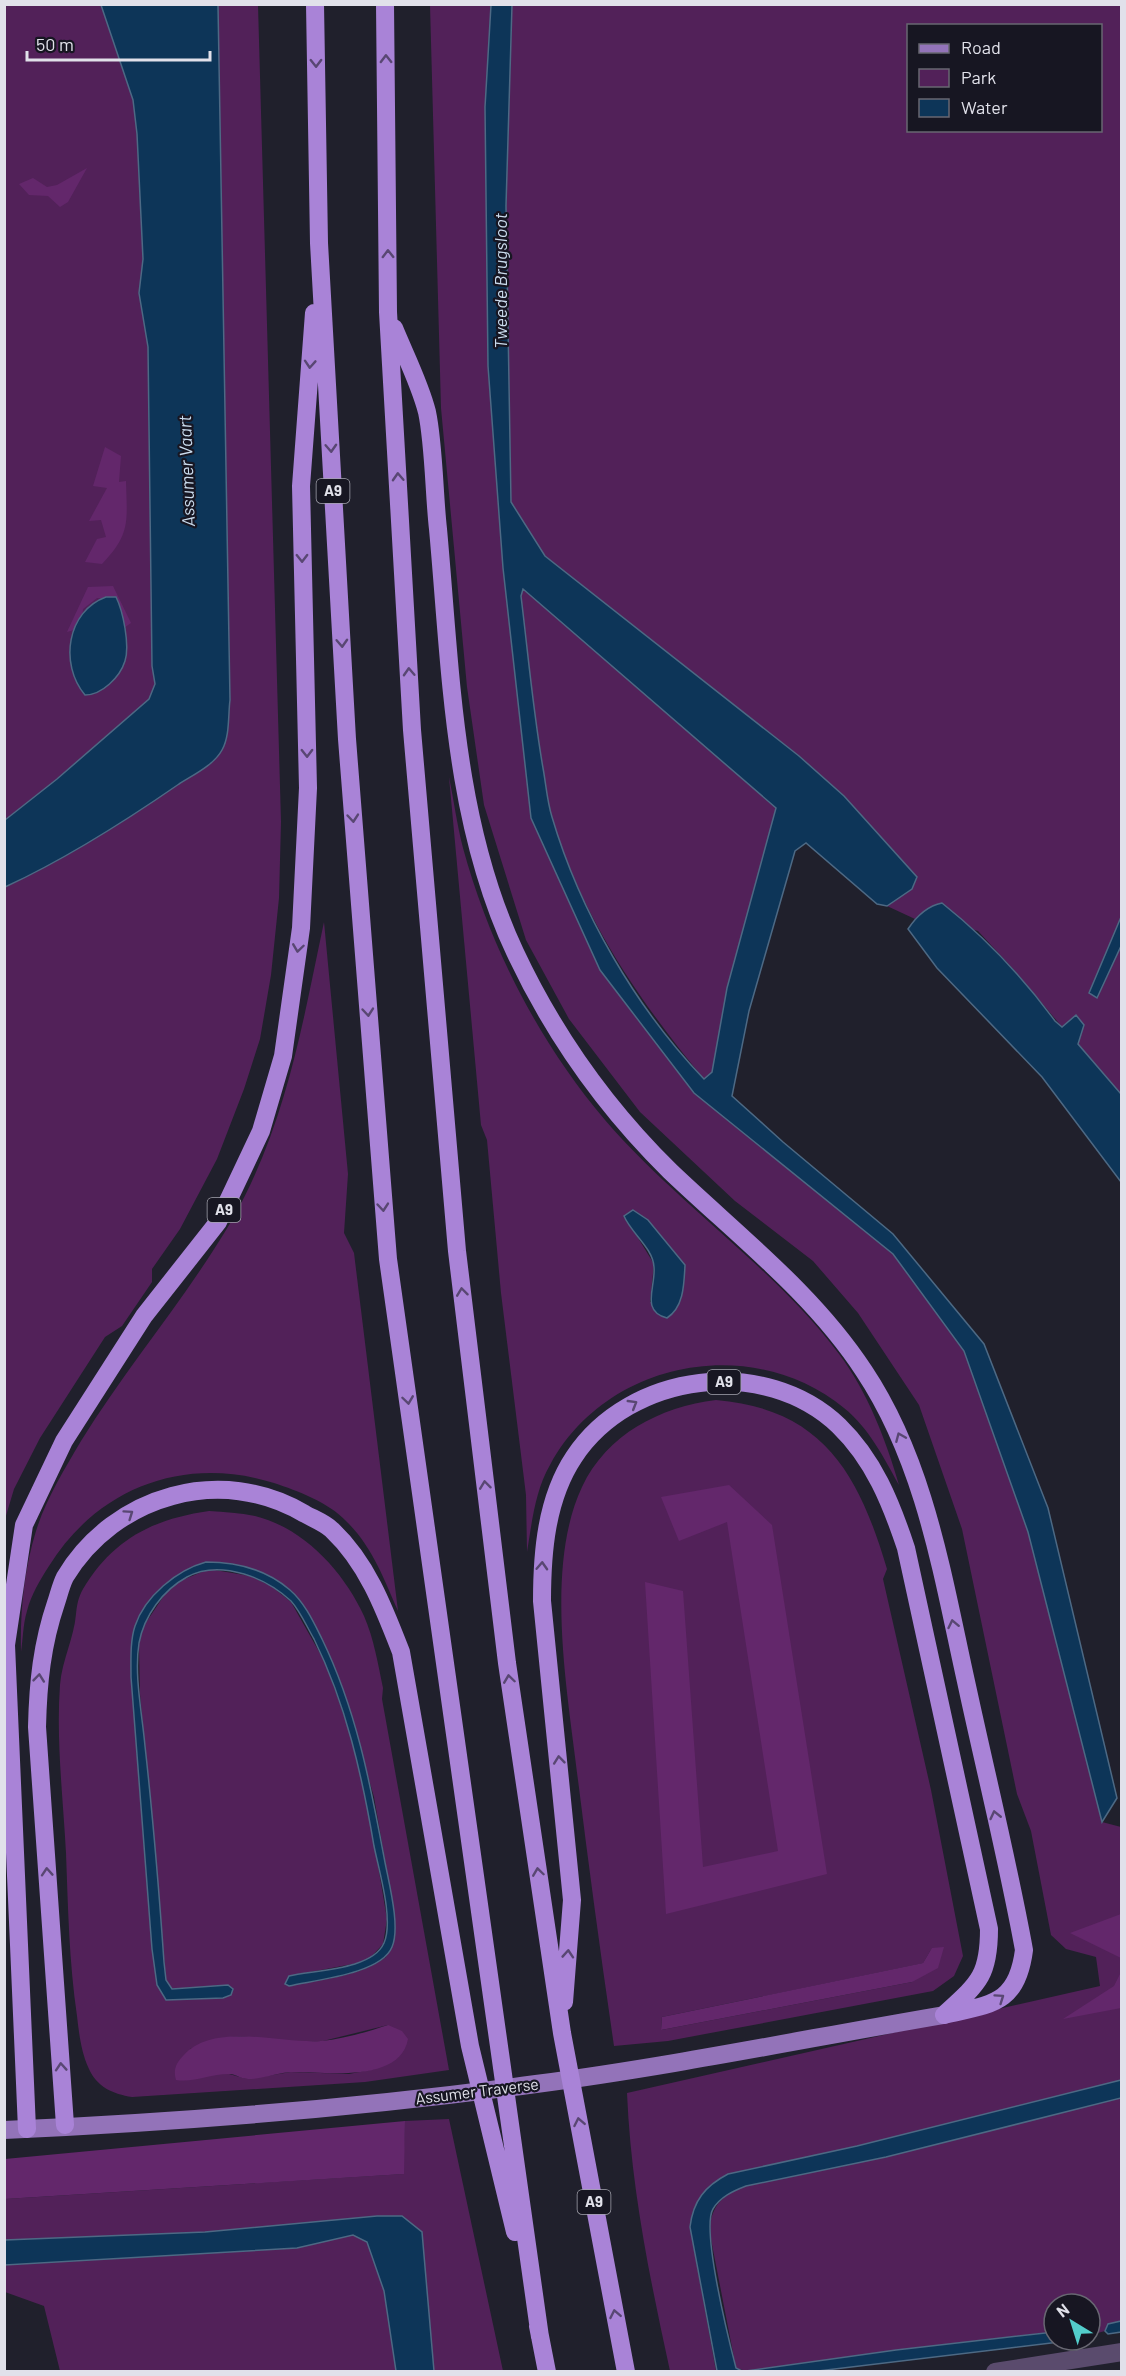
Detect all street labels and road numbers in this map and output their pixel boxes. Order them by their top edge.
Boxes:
road number: A9 [316,479,350,503]
road number: A9 [208,1198,240,1222]
road number: A9 [708,1370,740,1394]
street label: Assumer Traverse [414,2074,540,2107]
road number: A9 [578,2190,610,2214]

